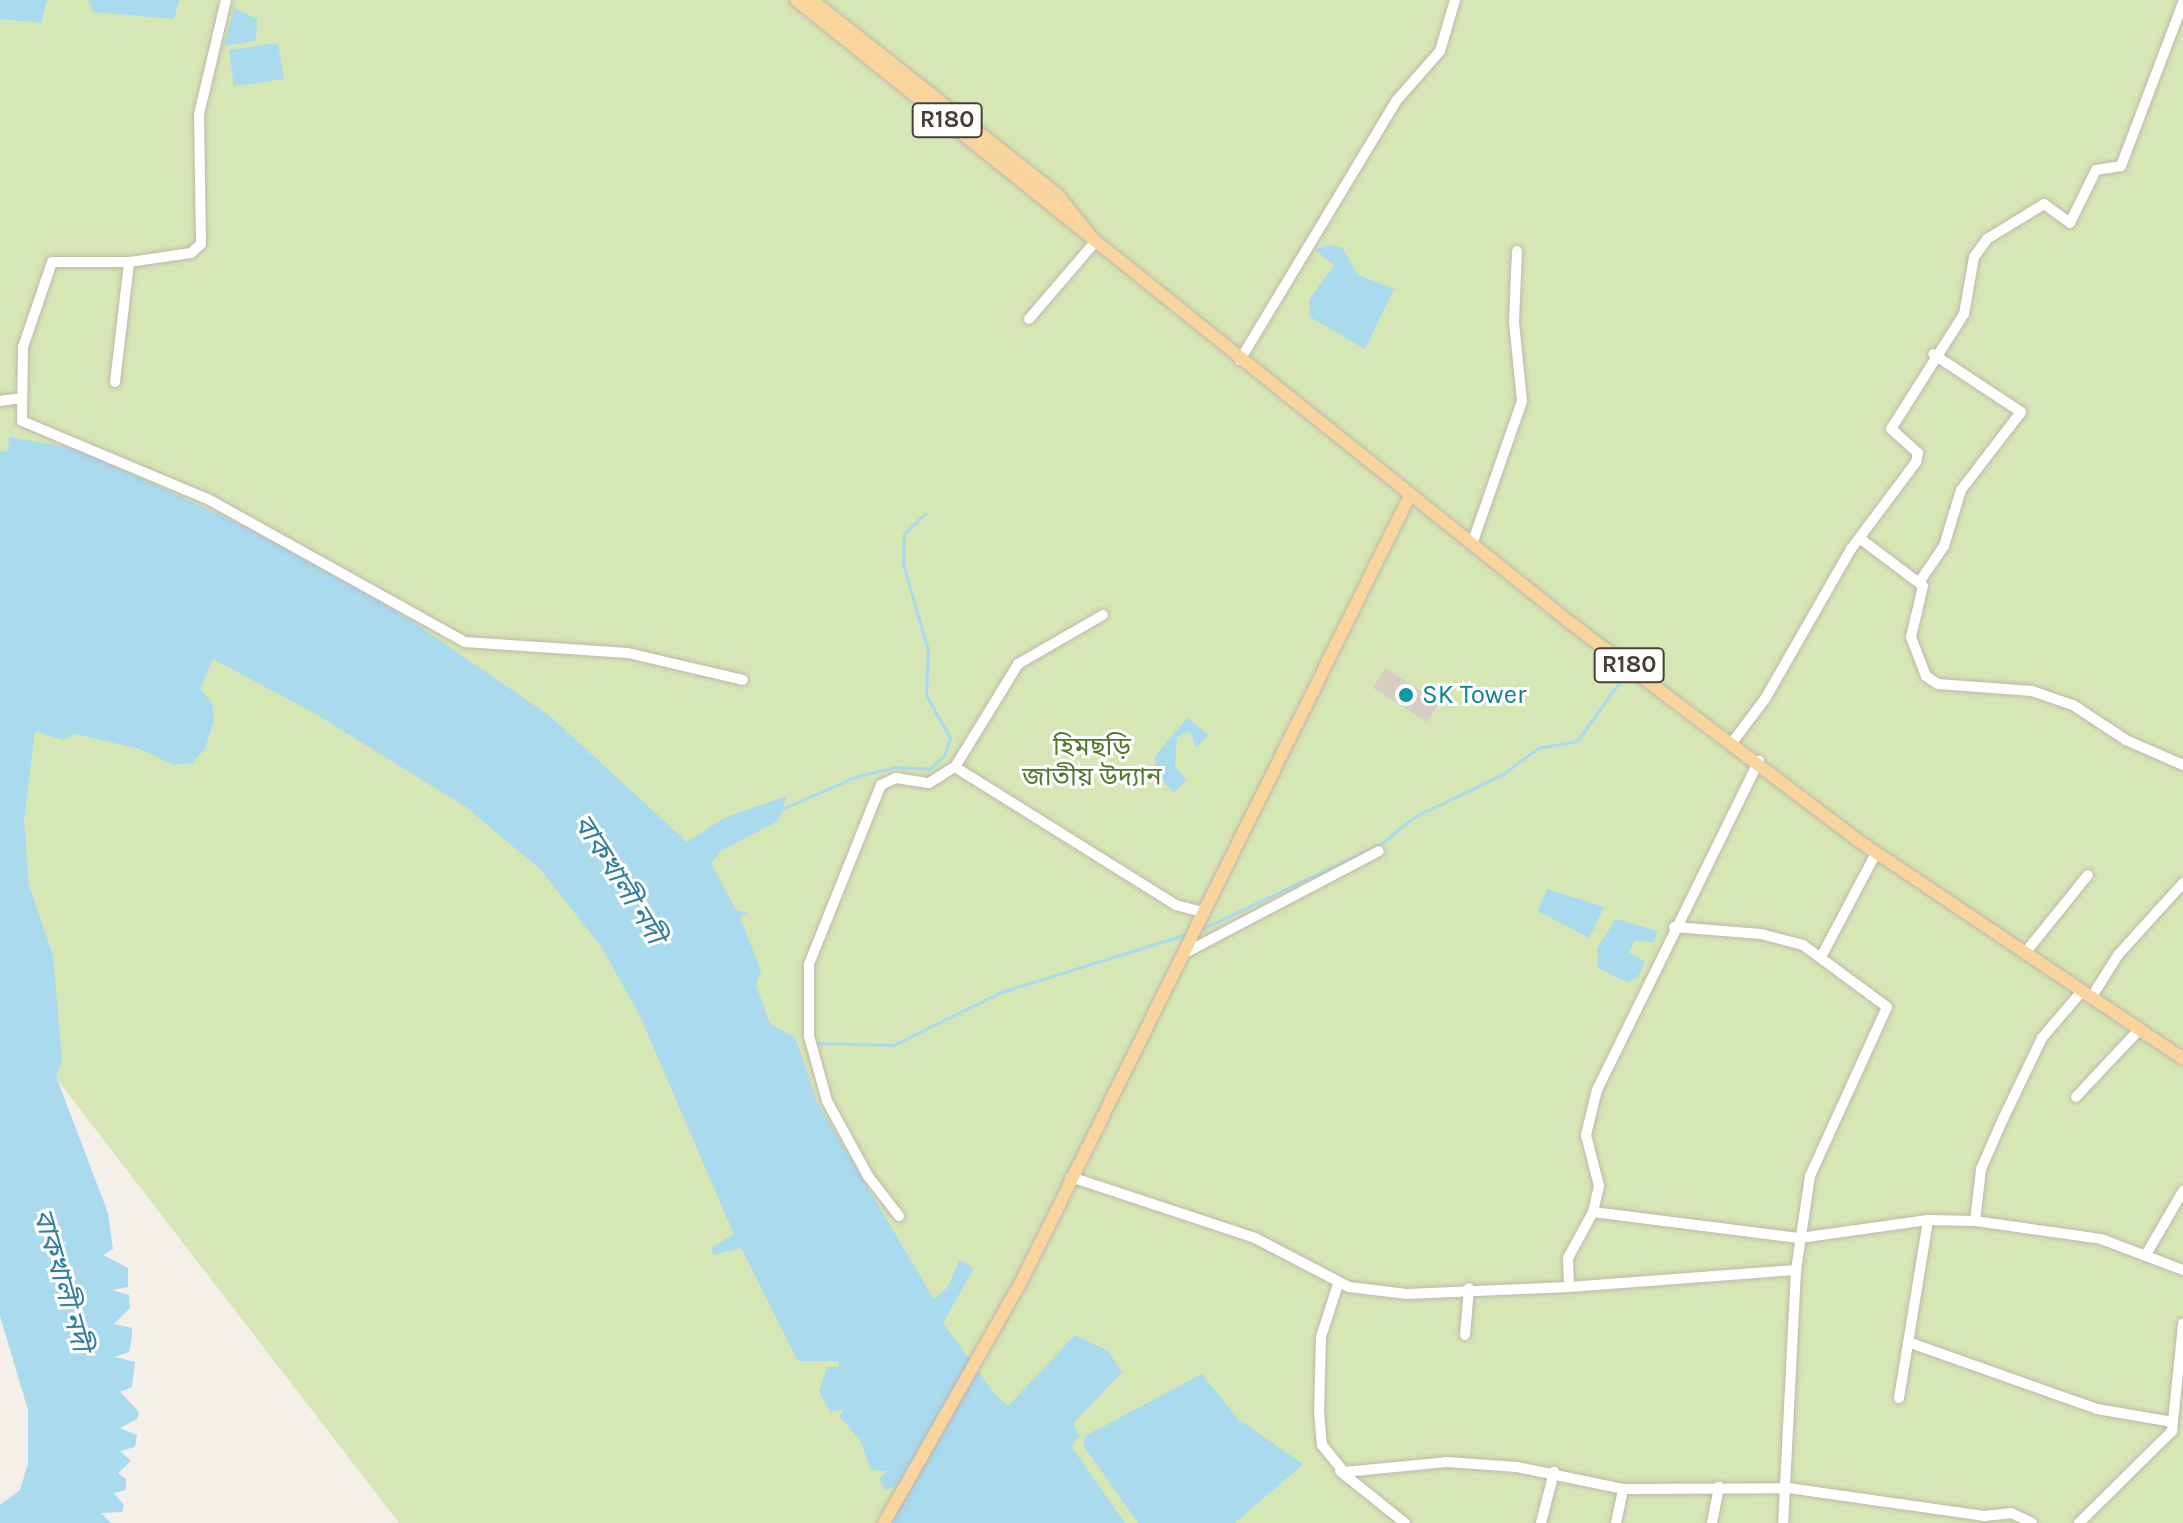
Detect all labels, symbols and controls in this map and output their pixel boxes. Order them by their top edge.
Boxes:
road number: R180 [911,100,983,140]
road number: R180 [1593,645,1665,685]
place label: SK Tower [1422,679,1526,711]
marker: SK Tower [1397,686,1415,704]
park label: হিমছড়ি জাতীয় উদ্যান [1022,731,1162,792]
water label: বাকখালী নদী [566,808,672,950]
water label: বাকখালী নদী [26,1205,98,1355]

